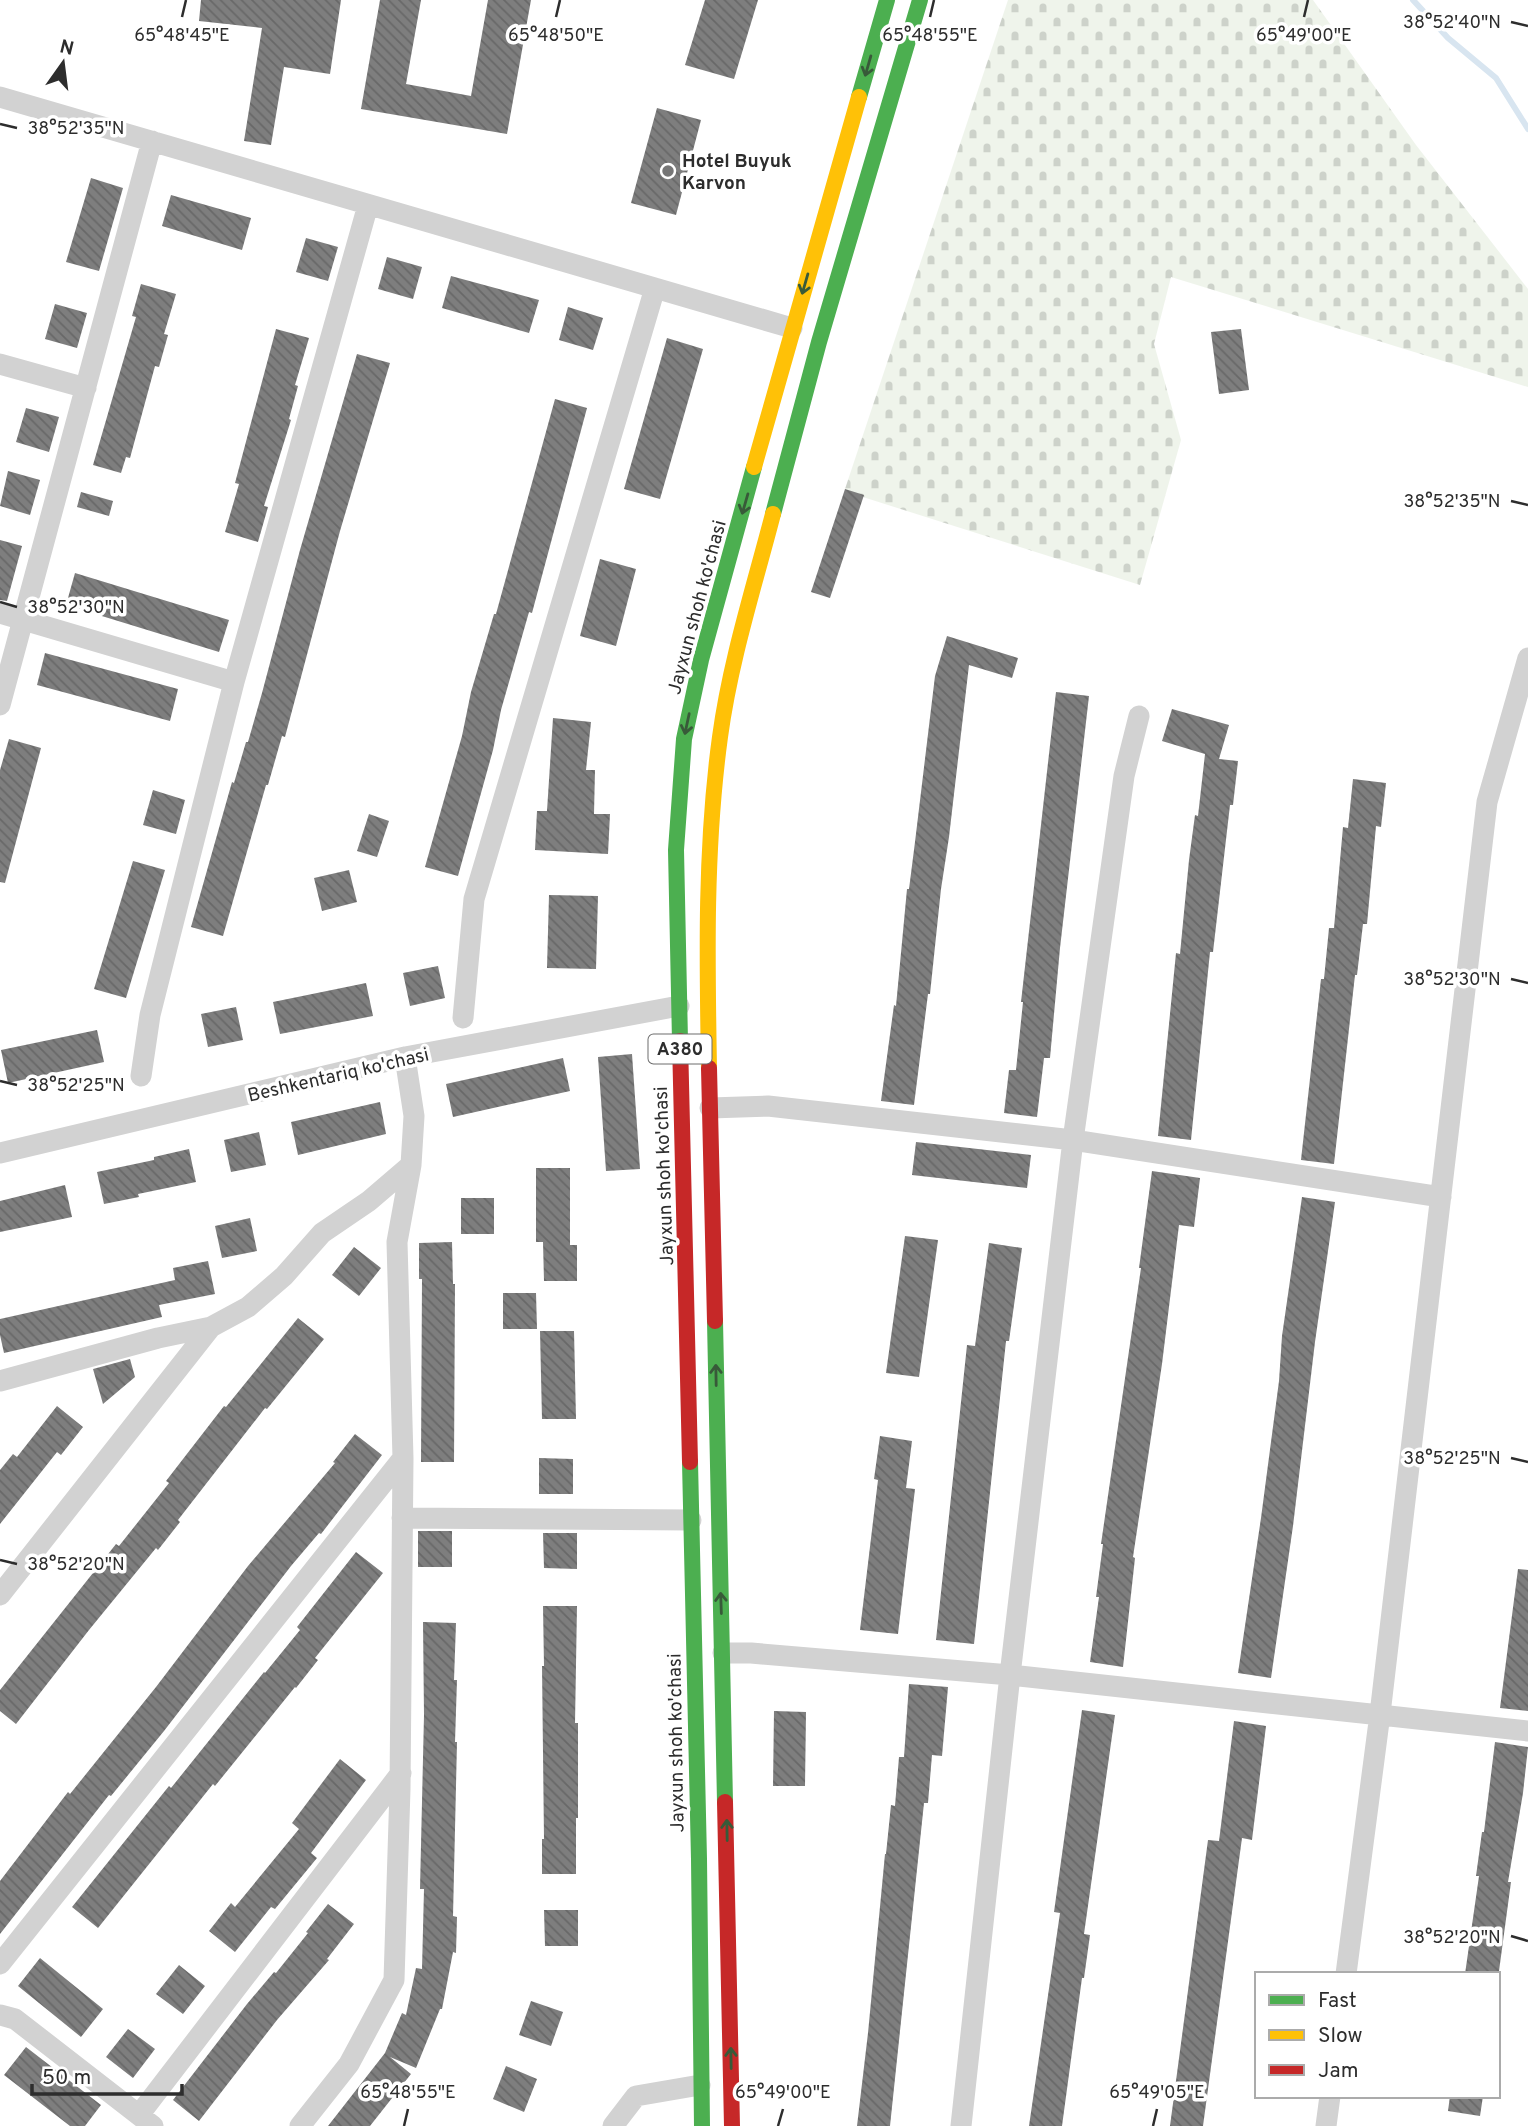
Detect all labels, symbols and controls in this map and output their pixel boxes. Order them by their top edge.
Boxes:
text: 38°52'40"N [1403,12,1501,35]
text: 65°48'45"E [134,25,230,48]
text: 65°48'50"E [508,25,604,48]
text: 65°48'55"E [882,25,978,48]
text: 65°49'00"E [1256,25,1352,48]
north arrow [28,28,98,98]
text: N [57,35,76,62]
one-way arrow [861,54,874,76]
text: 38°52'35"N [27,118,125,141]
place label: Hotel Buyuk Karvon [682,150,792,196]
marker: Hotel Buyuk Karvon [660,163,676,179]
one-way arrow [797,273,810,295]
text: 38°52'35"N [1403,491,1501,514]
one-way arrow [738,492,751,514]
street label: Jayxun shoh ko'chasi [663,518,733,697]
text: 38°52'30"N [27,597,125,620]
one-way arrow [680,712,694,735]
text: 38°52'30"N [1403,969,1501,992]
road number: A380 [648,1034,712,1064]
street label: Beshkentariq ko'chasi [245,1043,431,1108]
text: 38°52'25"N [27,1075,125,1098]
street label: Jayxun shoh ko'chasi [650,1086,680,1266]
one-way arrow [709,1364,723,1387]
text: 38°52'25"N [1403,1448,1501,1471]
text: 38°52'20"N [27,1554,125,1577]
one-way arrow [715,1592,728,1615]
street label: Jayxun shoh ko'chasi [663,1653,691,1833]
one-way arrow [720,1819,733,1842]
text: 38°52'20"N [1403,1927,1501,1950]
legend [1255,1972,1500,2098]
text: Fast [1318,1988,1357,2015]
text: Slow [1318,2023,1363,2050]
one-way arrow [724,2047,738,2070]
scale bar [32,2052,182,2096]
text: Jam [1318,2058,1359,2085]
text: 50 m [42,2065,91,2092]
text: 65°48'55"E [360,2082,456,2105]
text: 65°49'00"E [735,2082,831,2105]
text: 65°49'05"E [1109,2082,1205,2105]

